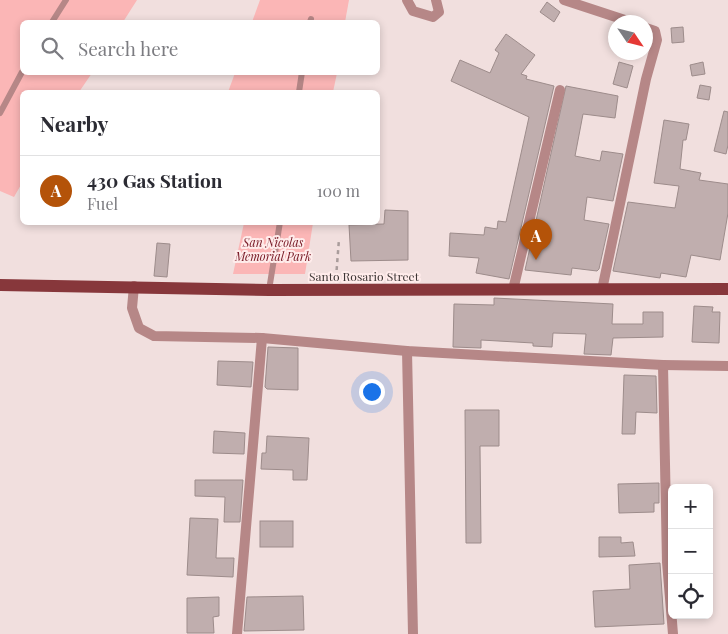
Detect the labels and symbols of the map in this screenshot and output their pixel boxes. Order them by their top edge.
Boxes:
north arrow [608,15,653,60]
pin: A [520,219,552,260]
park label: San Nicolas Memorial Park [234,234,311,264]
street label: Santo Rosario Street [309,268,420,284]
your location [359,379,385,405]

